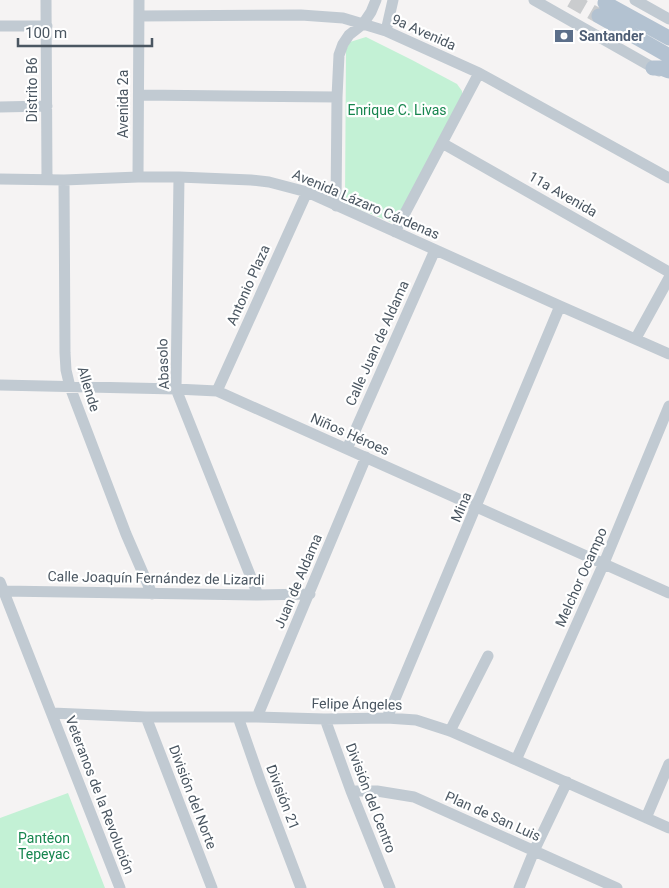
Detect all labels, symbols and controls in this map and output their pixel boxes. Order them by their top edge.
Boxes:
street label: 9a Avenida [389,11,459,53]
scale bar [18,15,151,47]
text: 100 m [25,24,67,42]
bank icon: Santander [553,25,575,47]
place label: Santander [579,28,644,44]
street label: Distrito B6 [24,57,40,123]
street label: Avenida 2a [115,70,131,138]
park label: Enrique C. Livas [347,102,447,118]
street label: Avenida Lázaro Cárdenas [290,166,442,242]
street label: 11a Avenida [526,168,600,220]
street label: Antonio Plaza [223,242,273,328]
street label: Calle Juan de Aldama [342,278,412,408]
street label: Abasolo [154,338,172,390]
street label: Allende [75,364,103,414]
street label: Niños Héroes [308,410,392,458]
street label: Mina [448,490,474,524]
street label: Melchor Ocampo [552,525,610,629]
street label: Juan de Aldama [271,531,325,631]
street label: Calle Joaquín Fernández de Lizardi [47,568,265,588]
street label: Felipe Ángeles [311,694,403,713]
street label: Veteranos de la Revolución [62,714,138,876]
street label: División del Centro [343,741,399,855]
street label: División del Norte [166,743,220,851]
street label: División 21 [263,762,303,832]
street label: Plan de San Luis [443,788,543,844]
park label: Pantéon Tepeyac [18,830,70,862]

